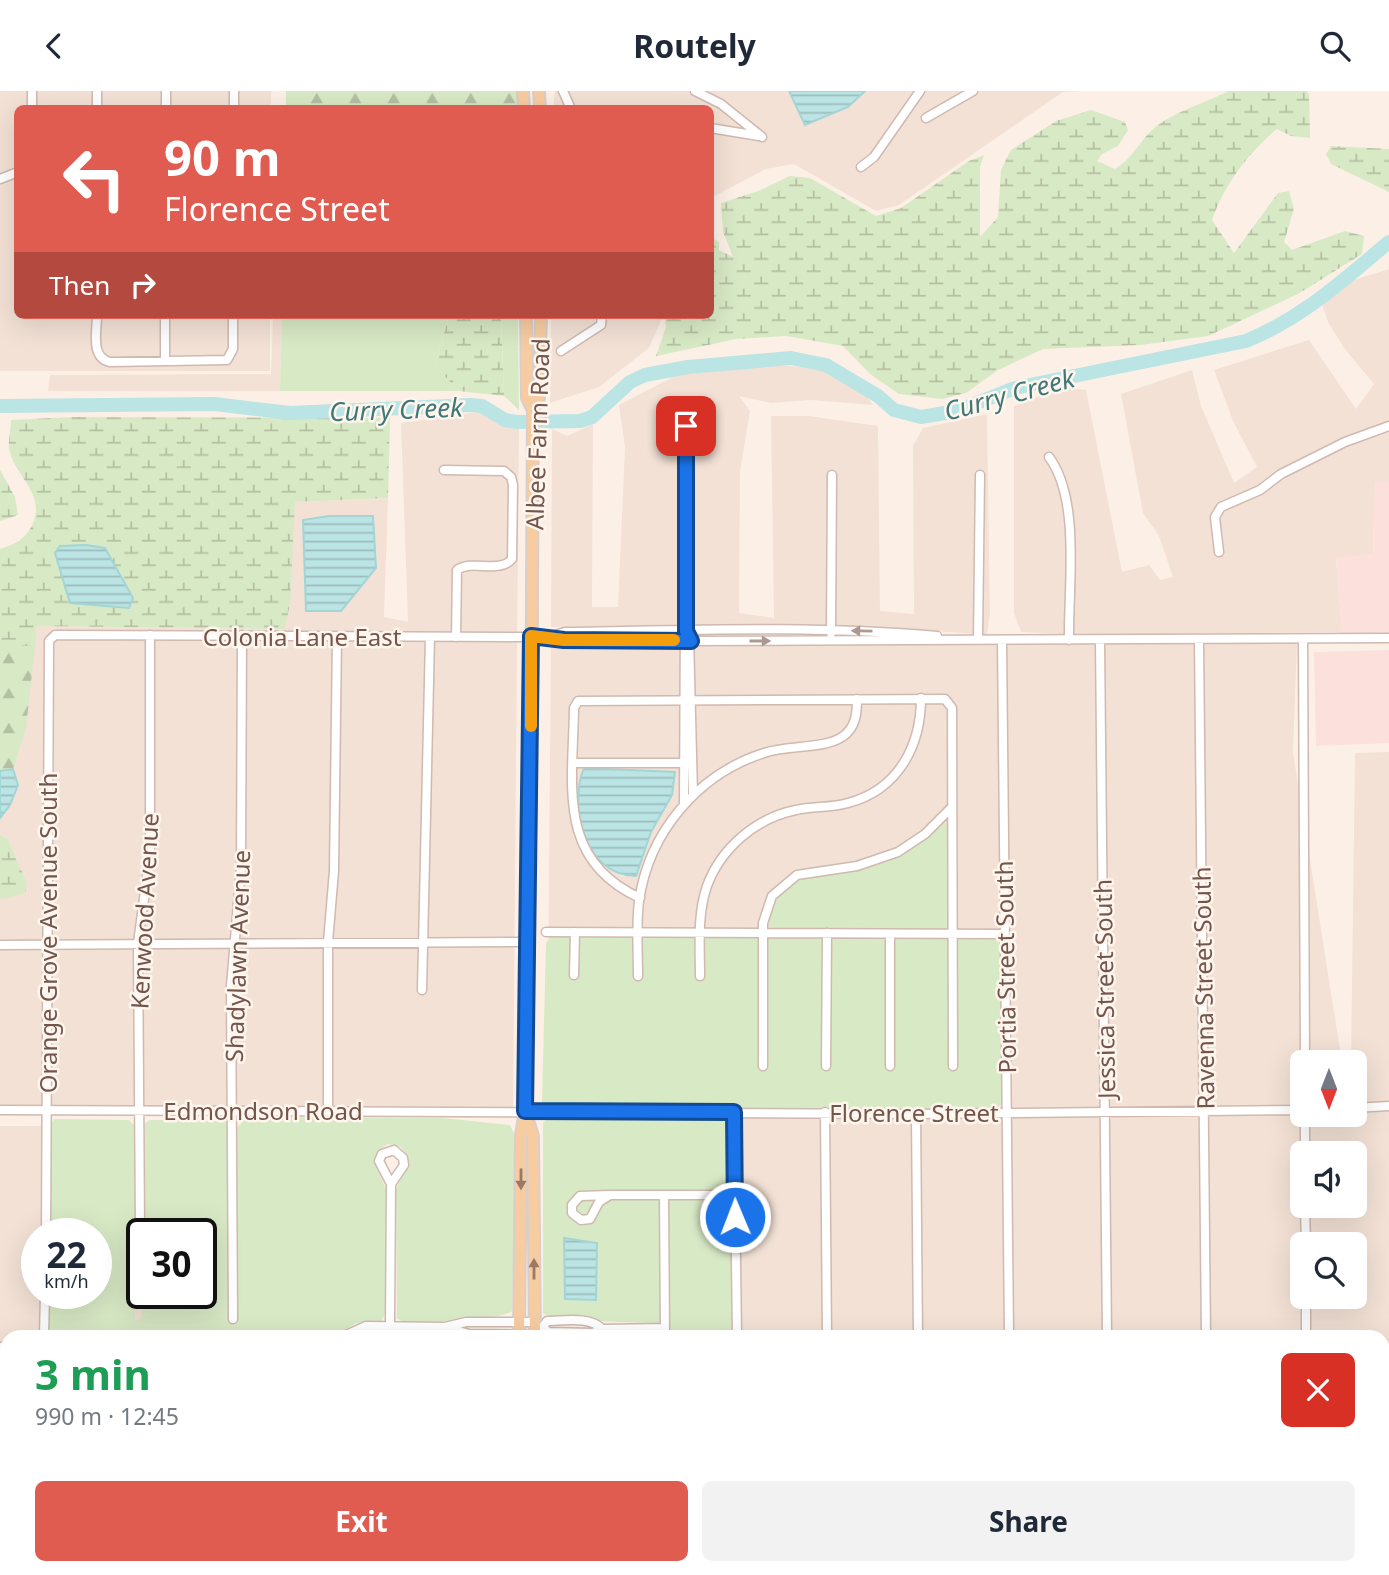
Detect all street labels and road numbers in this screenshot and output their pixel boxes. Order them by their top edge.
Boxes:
street label: Albee Farm Road [517,338,557,530]
street label: Colonia Lane East [203,620,402,653]
street label: Orange Grove Avenue South [31,773,64,1093]
street label: Kenwood Avenue [122,812,166,1010]
street label: Shadylawn Avenue [217,849,257,1063]
street label: Portia Street South [987,860,1023,1074]
street label: Ravenna Street South [1184,866,1222,1110]
street label: Jessica Street South [1086,879,1122,1101]
street label: Edmondson Road [163,1094,363,1127]
street label: Florence Street [829,1096,999,1129]

